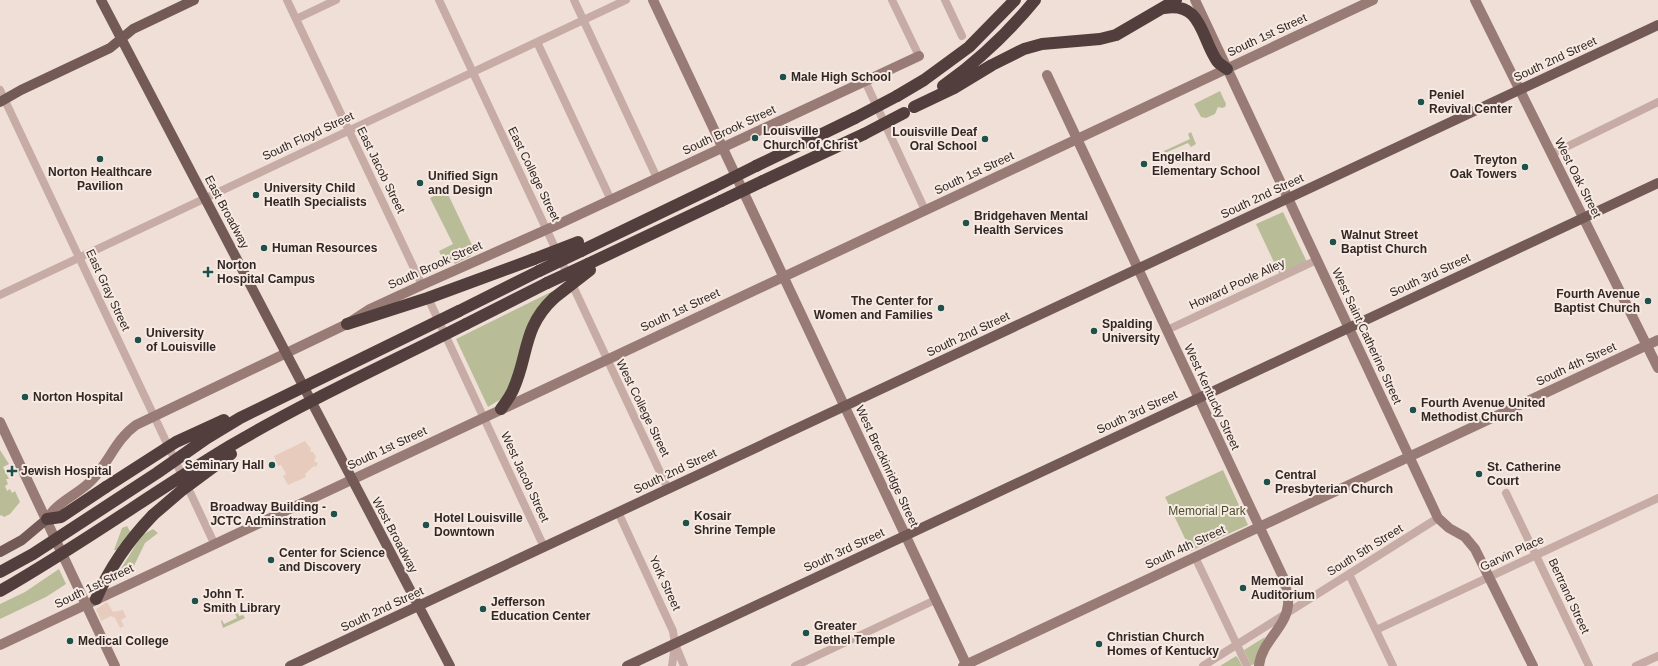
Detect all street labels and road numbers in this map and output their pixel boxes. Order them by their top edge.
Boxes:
street label: South 1st Street [1225,10,1310,60]
street label: South 2nd Street [1511,33,1599,84]
street label: South Brook Street [680,102,779,158]
street label: South Floyd Street [260,108,357,163]
street label: East Jacob Street [354,124,408,216]
street label: East College Street [505,124,563,224]
street label: West Oak Street [1552,136,1604,221]
street label: South 1st Street [932,148,1017,198]
street label: South 2nd Street [1218,170,1306,221]
street label: East Broadway [202,173,252,251]
street label: South Brook Street [386,238,485,292]
street label: East Gray Street [83,247,133,334]
street label: South 3rd Street [1387,250,1473,300]
street label: Howard Poole Alley [1187,256,1287,312]
street label: West Saint Catherine Street [1329,266,1405,407]
street label: South 1st Street [638,285,723,335]
street label: South 2nd Street [924,308,1012,359]
street label: South 4th Street [1534,339,1619,389]
street label: West Kentucky Street [1181,342,1243,453]
street label: West College Street [613,357,673,460]
street label: South 3rd Street [1094,387,1180,437]
street label: West Breckinridge Street [853,403,922,530]
street label: South 1st Street [345,423,430,473]
street label: West Jacob Street [498,430,552,525]
street label: South 2nd Street [631,445,719,496]
street label: West Broadway [369,495,421,575]
street label: South 5th Street [1325,521,1406,579]
street label: South 4th Street [1143,522,1228,572]
street label: South 3rd Street [801,525,887,575]
street label: Garvin Place [1478,532,1546,574]
street label: York Street [646,553,684,613]
street label: Bertrand Street [1545,556,1593,636]
street label: South 1st Street [52,561,136,611]
street label: South 2nd Street [338,583,426,634]

